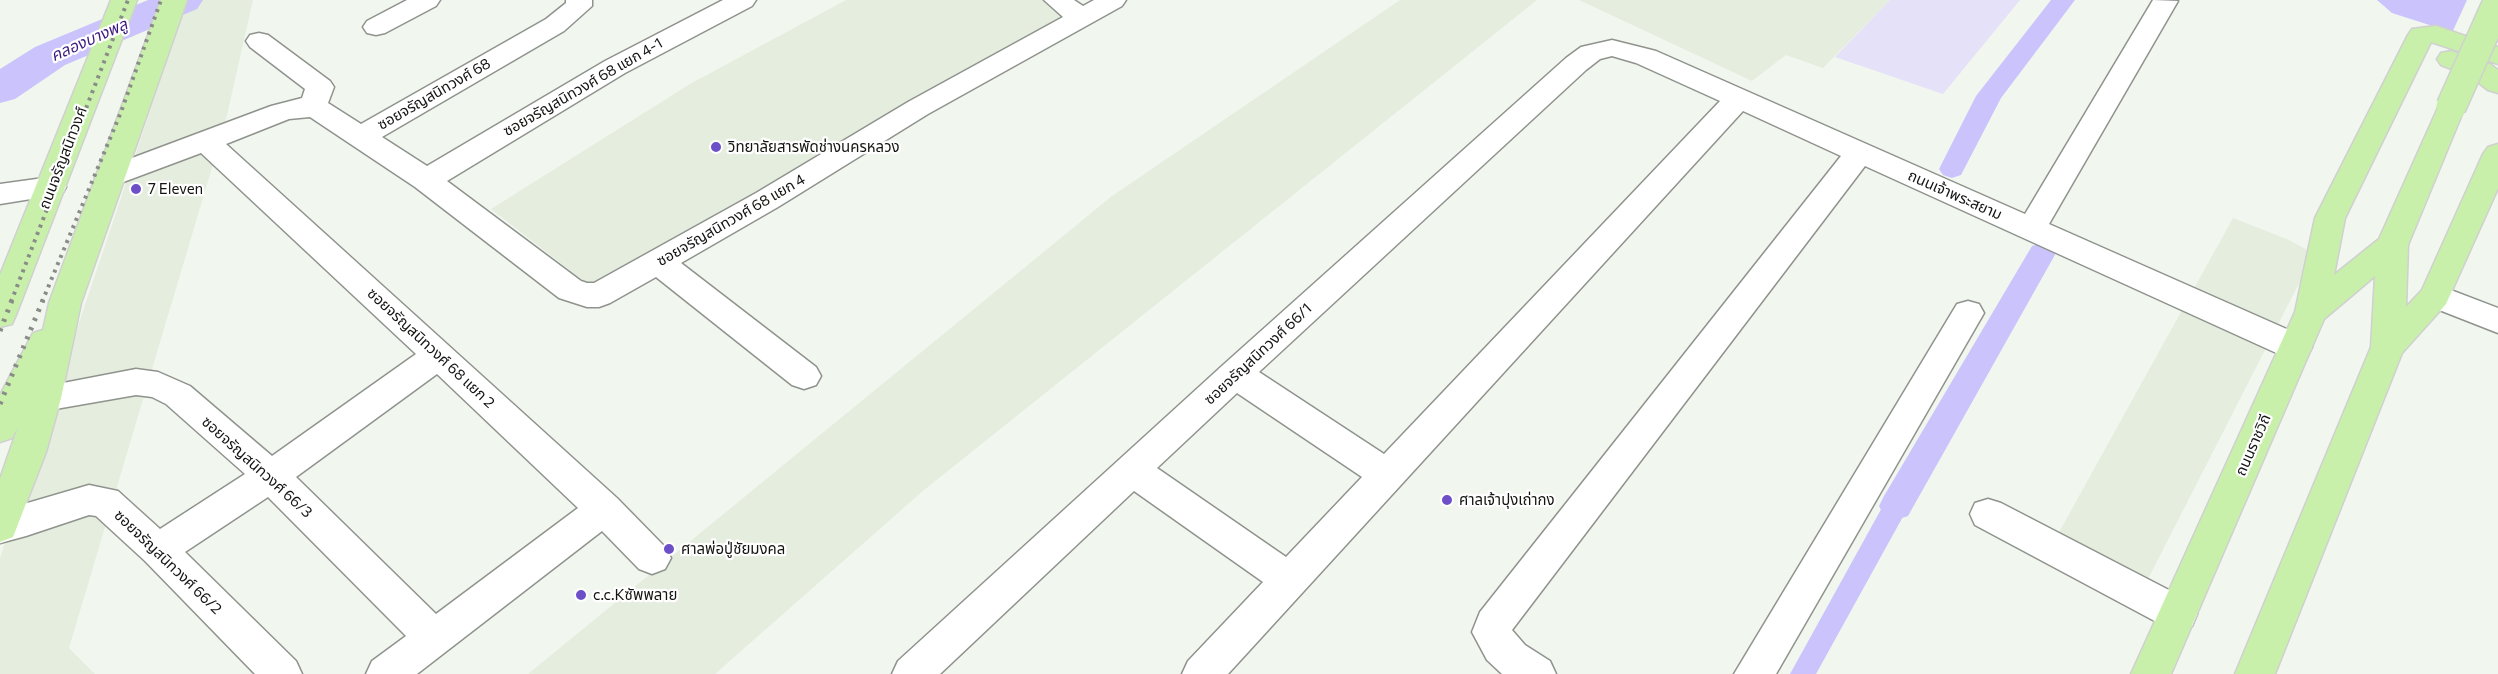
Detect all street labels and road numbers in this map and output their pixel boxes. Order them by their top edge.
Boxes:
street label: ซอยจรัญสนิทวงศ์ 68 แยก 4-1 [500,34,666,140]
street label: ซอยจรัญสนิทวงศ์ 68 [374,54,494,134]
street label: ถนนจรัญสนิทวงศ์ [35,104,91,212]
street label: ถนนเจ้าพระสยาม [1905,166,2005,224]
street label: ซอยจรัญสนิทวงศ์ 68 แยก 4 [654,170,808,270]
street label: ซอยจรัญสนิทวงศ์ 68 แยก 2 [364,284,498,412]
street label: ซอยจรัญสนิทวงศ์ 66/1 [1201,300,1315,408]
street label: ถนนราชวิถี [2231,411,2275,479]
street label: ซอยจรัญสนิทวงศ์ 66/3 [198,413,316,521]
street label: ซอยจรัญสนิทวงศ์ 66/2 [111,506,225,618]

